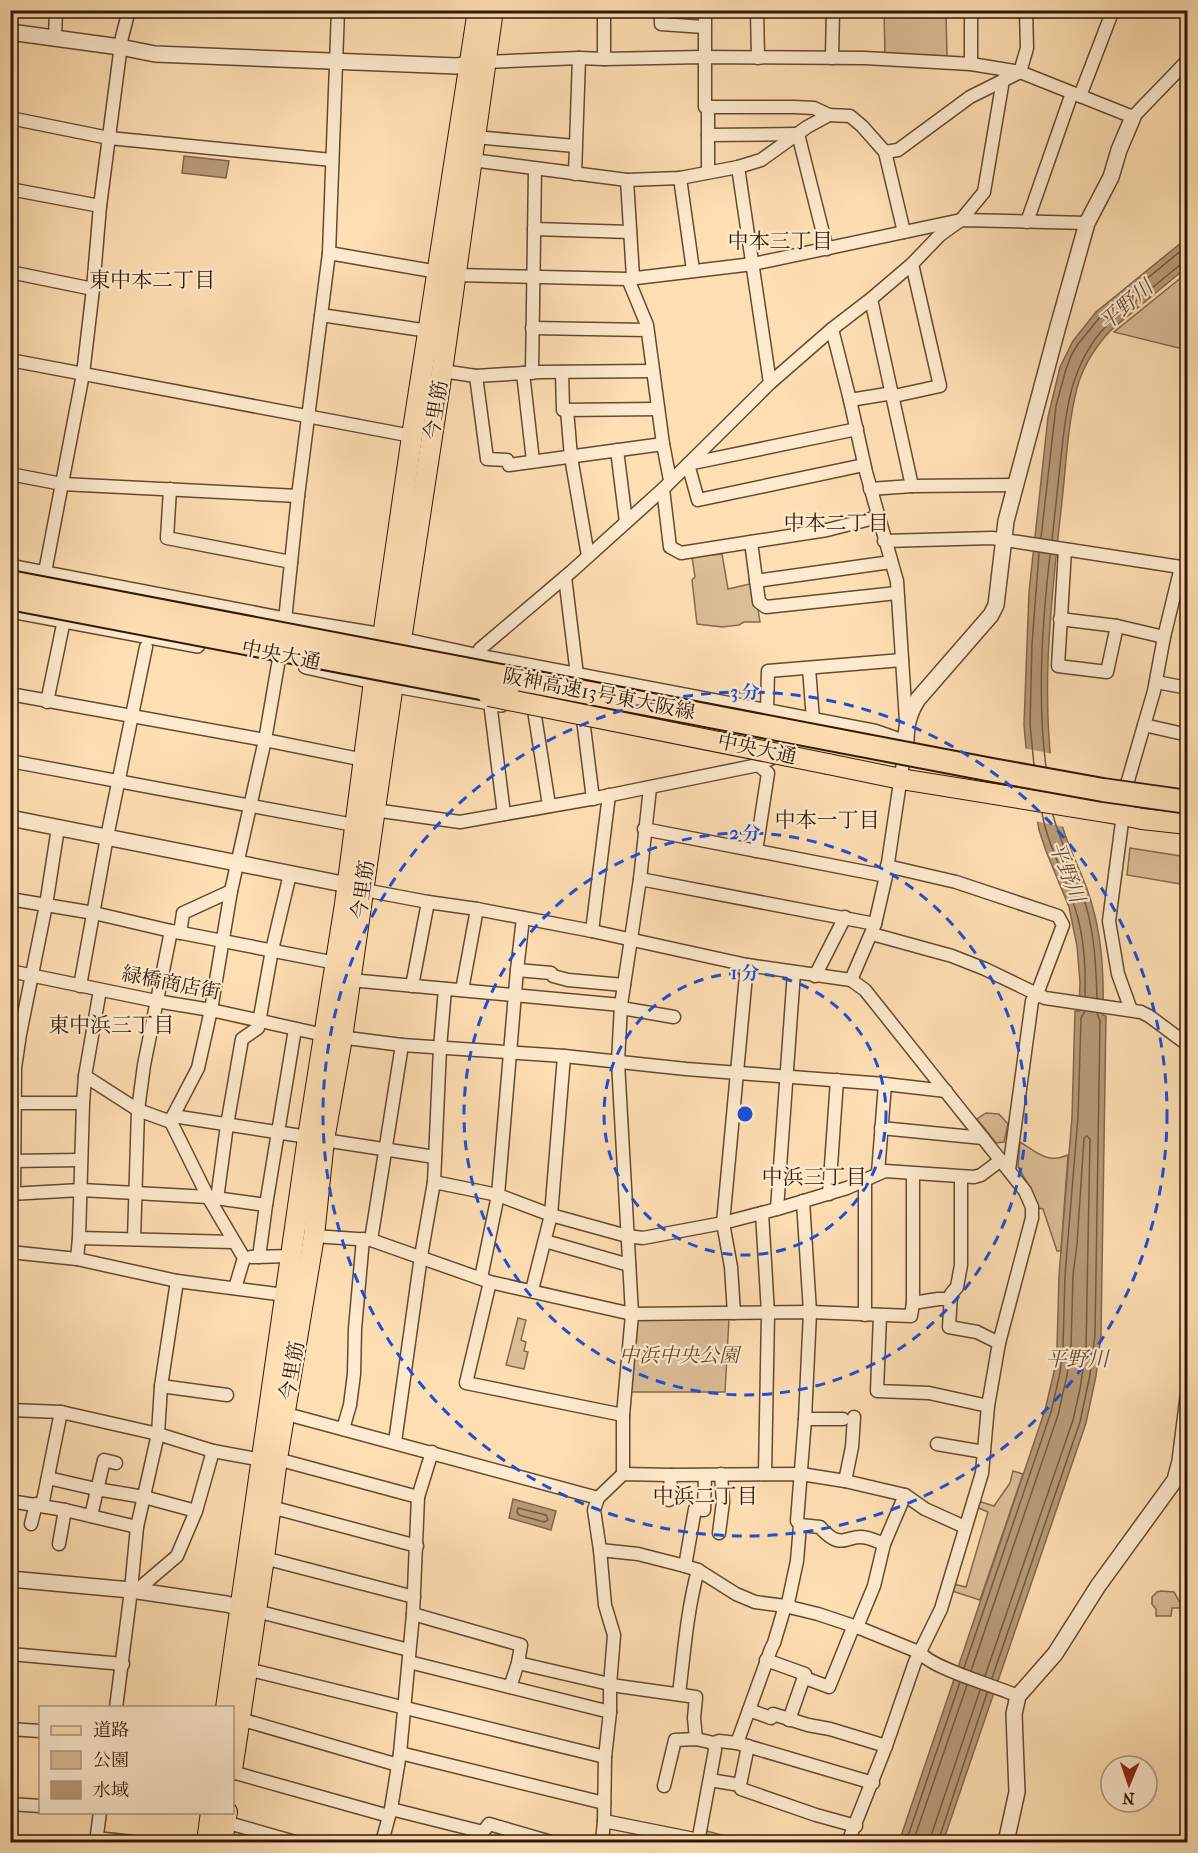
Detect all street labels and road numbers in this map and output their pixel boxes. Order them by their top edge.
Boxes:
street label: 今里筋 [420,379,452,441]
street label: 中央大通 [240,636,322,674]
street label: 阪神高速13号東大阪線 [501,664,697,724]
street label: 中央大通 [715,729,799,769]
street label: 今里筋 [347,859,379,921]
street label: 緑橋商店街 [120,962,222,1004]
street label: 今里筋 [275,1339,309,1403]

